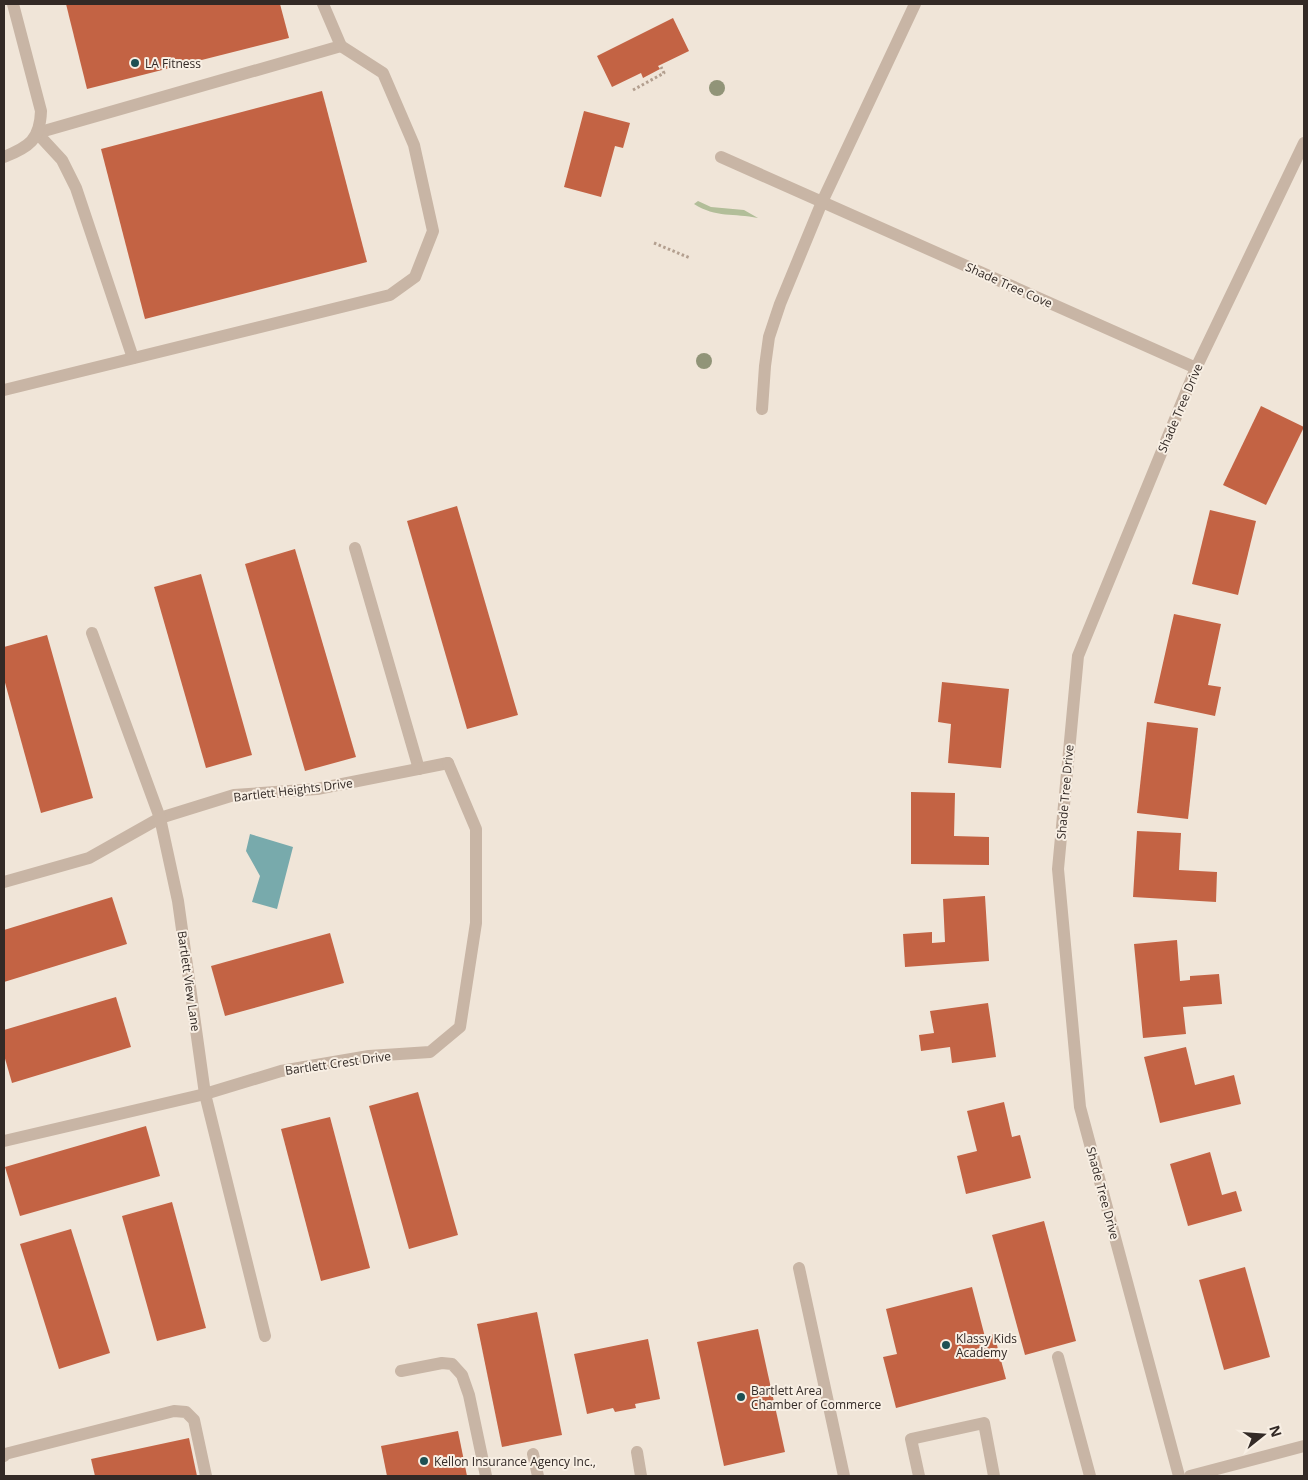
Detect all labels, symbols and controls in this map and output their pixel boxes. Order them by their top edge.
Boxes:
place label: LA Fitness [145,55,201,72]
marker: LA Fitness [129,57,141,69]
street label: Shade Tree Cove [963,258,1055,312]
street label: Shade Tree Drive [1154,361,1207,455]
street label: Shade Tree Drive [1052,744,1078,840]
street label: Bartlett Heights Drive [232,774,354,806]
street label: Bartlett View Lane [174,930,205,1033]
street label: Bartlett Crest Drive [284,1047,392,1079]
street label: Shade Tree Drive [1082,1145,1124,1241]
place label: Klassy Kids Academy [956,1330,1017,1361]
marker: Klassy Kids Academy [940,1339,952,1351]
place label: Bartlett Area Chamber of Commerce [751,1382,882,1413]
marker: Bartlett Area Chamber of Commerce [735,1391,747,1403]
north arrow [1238,1410,1288,1460]
text: N [1265,1423,1287,1439]
place label: Kellon Insurance Agency Inc., [434,1453,596,1470]
marker: Kellon Insurance Agency Inc., [418,1455,430,1467]

